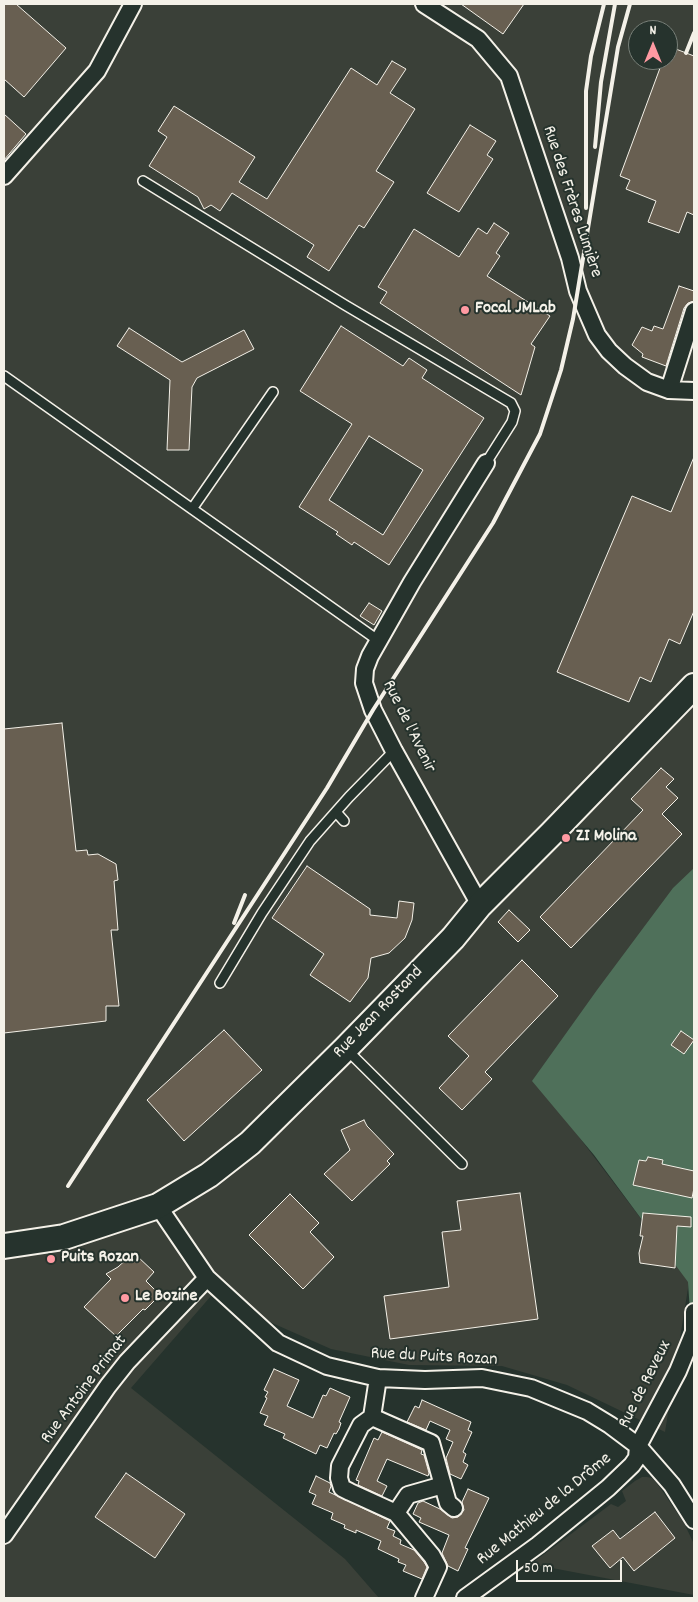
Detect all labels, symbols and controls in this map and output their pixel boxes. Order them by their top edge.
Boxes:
north arrow [628,20,678,70]
text: N [650,21,656,41]
street label: Rue des Frères Lumière [536,123,606,281]
place label: Focal JMLab [475,299,556,321]
marker: Focal JMLab [459,304,471,316]
street label: Rue de l'Avenir [376,677,440,777]
place label: ZI Molina [576,827,637,849]
marker: ZI Molina [560,832,572,844]
street label: Rue Jean Rostand [330,962,428,1064]
place label: Puits Rozan [61,1248,139,1270]
marker: Puits Rozan [45,1253,57,1265]
place label: Le Bozine [135,1287,197,1309]
marker: Le Bozine [119,1292,131,1304]
street label: Rue Antoine Primat [37,1331,133,1449]
street label: Rue de Reveux [615,1338,677,1432]
street label: Rue du Puits Rozan [370,1344,498,1372]
street label: Rue Mathieu de la Drôme [473,1449,617,1571]
scale bar [518,1550,624,1582]
text: 50 m [524,1558,553,1580]

